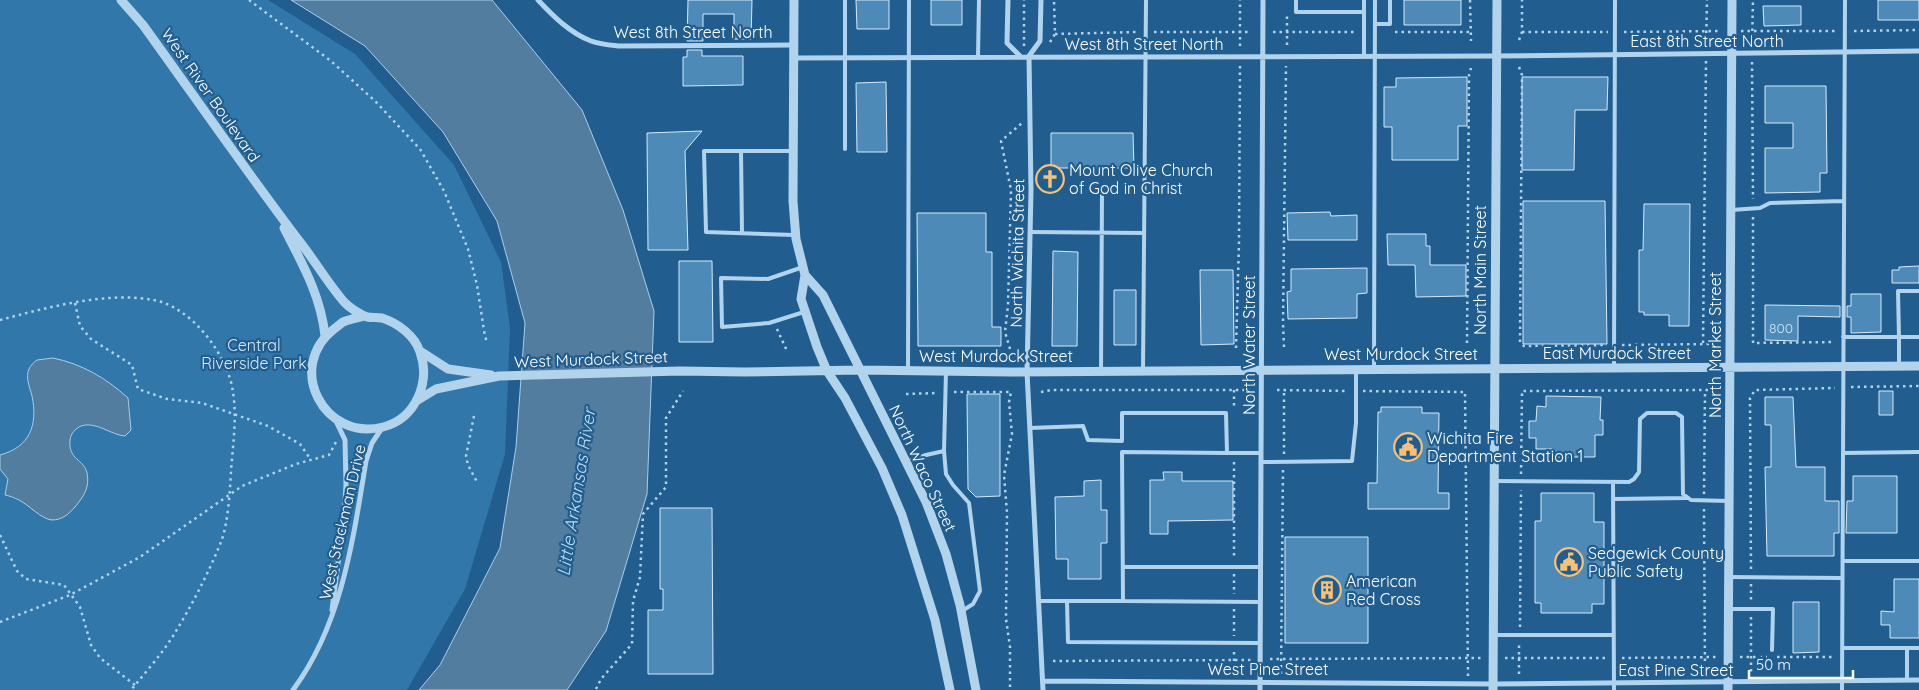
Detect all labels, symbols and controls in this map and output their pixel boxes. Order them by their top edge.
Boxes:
street label: West 8th Street North [613,22,773,42]
street label: West River Boulevard [157,24,265,166]
street label: East 8th Street North [1630,31,1784,51]
street label: West 8th Street North [1064,34,1224,54]
place label: Mount Olive Church of God in Christ [1069,160,1213,198]
church icon: Mount Olive Church of God in Christ [1035,164,1065,194]
street label: North Wichita Street [1006,178,1028,328]
street label: North Main Street [1470,205,1490,335]
street label: North Market Street [1705,272,1725,418]
street label: North Water Street [1239,275,1259,415]
house number: 800 [1769,319,1793,337]
park label: Central Riverside Park [201,335,307,373]
street label: East Murdock Street [1543,343,1691,363]
street label: West Murdock Street [1324,344,1478,364]
street label: West Murdock Street [514,346,668,372]
street label: West Murdock Street [919,346,1073,366]
street label: North Waco Street [885,402,961,534]
water label: Little Arkansas River [551,404,601,577]
place label: Wichita Fire Department Station 1 [1427,428,1583,466]
public building icon: Wichita Fire Department Station 1 [1393,432,1423,462]
street label: West Stackman Drive [314,442,370,602]
place label: Sedgewick County Public Safety [1588,543,1724,581]
public building icon: Sedgewick County Public Safety [1554,547,1584,577]
place label: American Red Cross [1346,571,1421,609]
building icon: American Red Cross [1312,575,1342,605]
scale bar [1749,648,1853,680]
text: 50 m [1756,655,1791,674]
street label: West Pine Street [1208,659,1328,679]
street label: East Pine Street [1618,660,1734,680]

